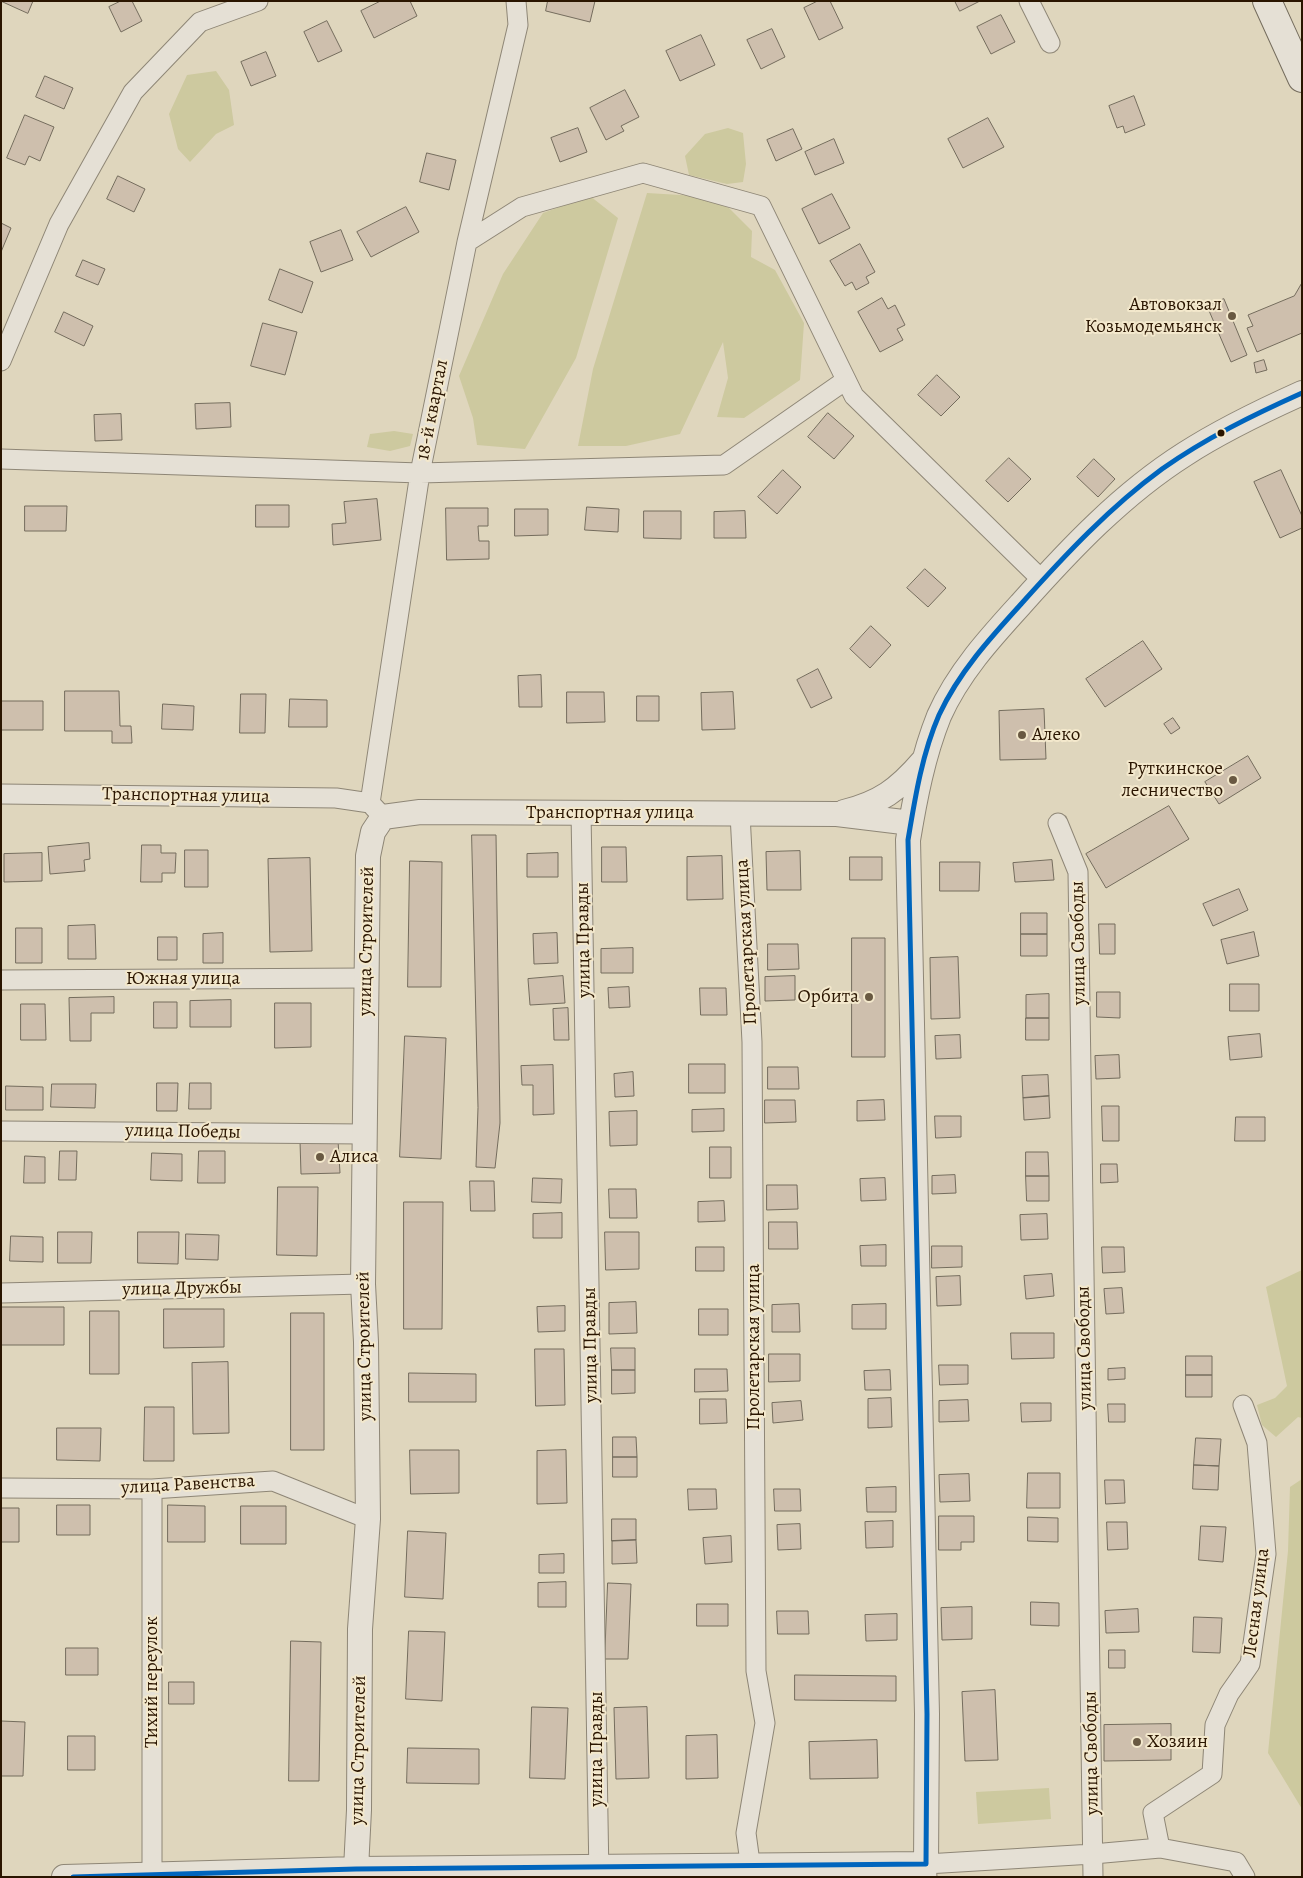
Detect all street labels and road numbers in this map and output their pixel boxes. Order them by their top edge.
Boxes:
street label: 18-й квартал [412,358,454,462]
street label: Транспортная улица [102,783,270,809]
street label: Транспортная улица [526,802,694,824]
street label: Пролетарская улица [731,858,763,1026]
street label: улица Строителей [354,866,380,1016]
street label: улица Свободы [1067,881,1091,1005]
street label: улица Правды [572,882,596,998]
street label: Южная улица [126,968,240,990]
street label: улица Победы [125,1120,241,1144]
street label: Пролетарская улица [743,1264,765,1430]
street label: улица Строителей [352,1271,378,1421]
street label: улица Дружбы [122,1277,242,1301]
street label: улица Свободы [1073,1286,1097,1410]
street label: улица Правды [579,1287,603,1403]
street label: улица Равенства [120,1470,256,1500]
street label: Лесная улица [1239,1547,1275,1659]
street label: Тихий переулок [141,1616,163,1748]
street label: улица Строителей [346,1675,372,1825]
street label: улица Правды [586,1691,608,1807]
street label: улица Свободы [1080,1691,1104,1815]

